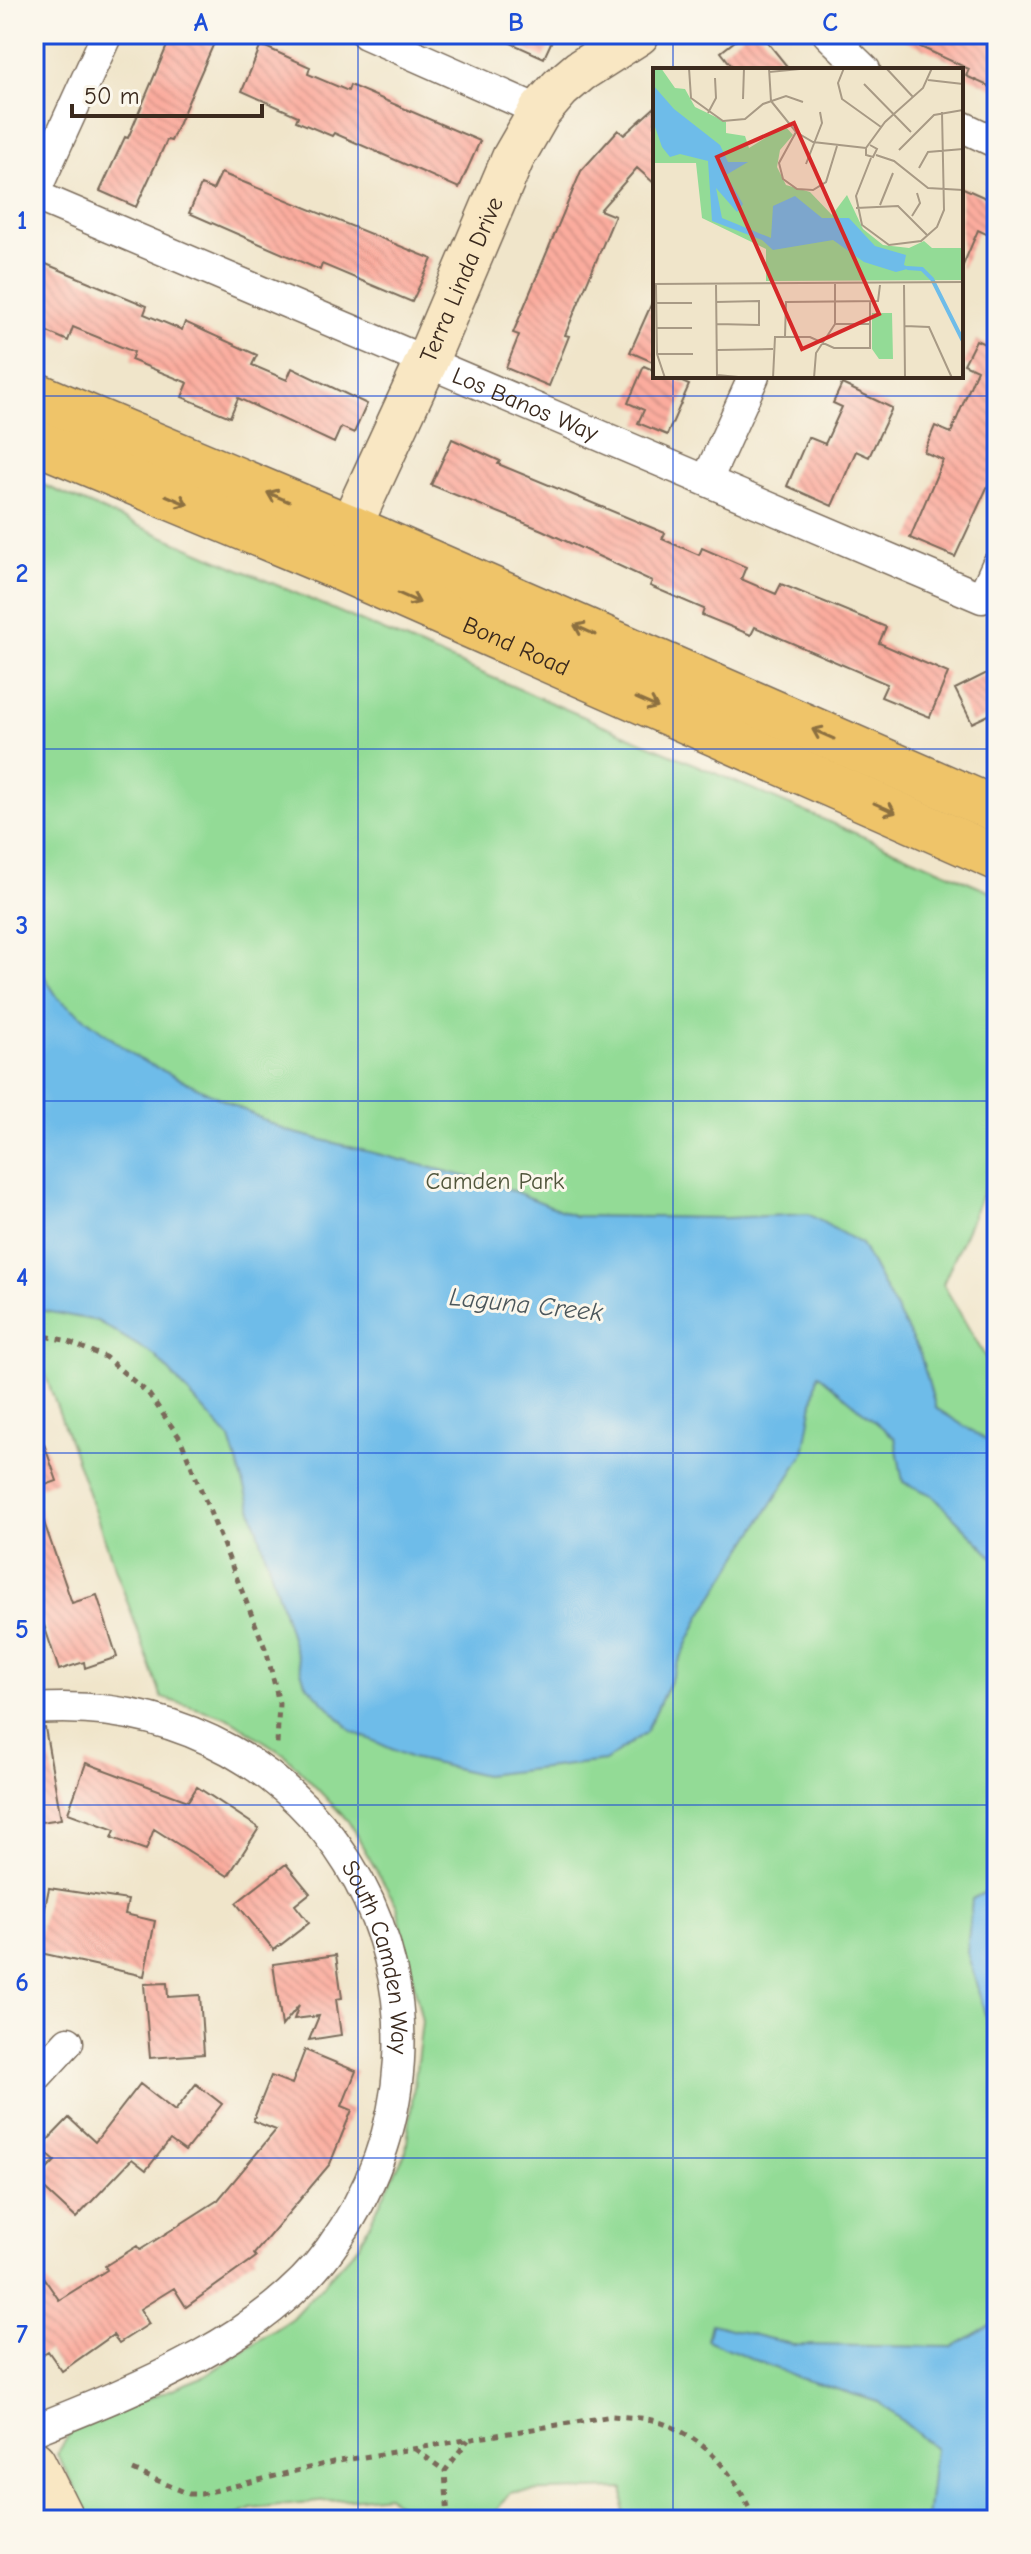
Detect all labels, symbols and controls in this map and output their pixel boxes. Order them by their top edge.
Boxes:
text: A [194,8,209,38]
text: B [508,8,524,38]
text: C [822,8,838,38]
scale bar [72,68,262,118]
inset map [653,68,963,378]
text: 50 m [84,82,140,110]
street label: Terra Linda Drive [414,193,509,367]
text: 1 [17,206,27,236]
street label: Los Banos Way [448,361,603,447]
one-way arrow [266,489,291,503]
one-way arrow [164,494,189,509]
text: 2 [16,559,28,589]
one-way arrow [396,592,421,607]
street label: Bond Road [459,610,574,682]
one-way arrow [573,622,597,637]
one-way arrow [634,697,658,712]
one-way arrow [811,726,836,741]
one-way arrow [872,801,896,816]
text: 3 [16,911,28,941]
park label: Camden Park [426,1167,565,1195]
text: 4 [16,1263,28,1293]
water label: Laguna Creek [448,1282,604,1328]
text: 5 [15,1615,29,1645]
street label: South Camden Way [336,1855,414,2055]
text: 6 [15,1968,29,1998]
text: 7 [16,2320,28,2350]

